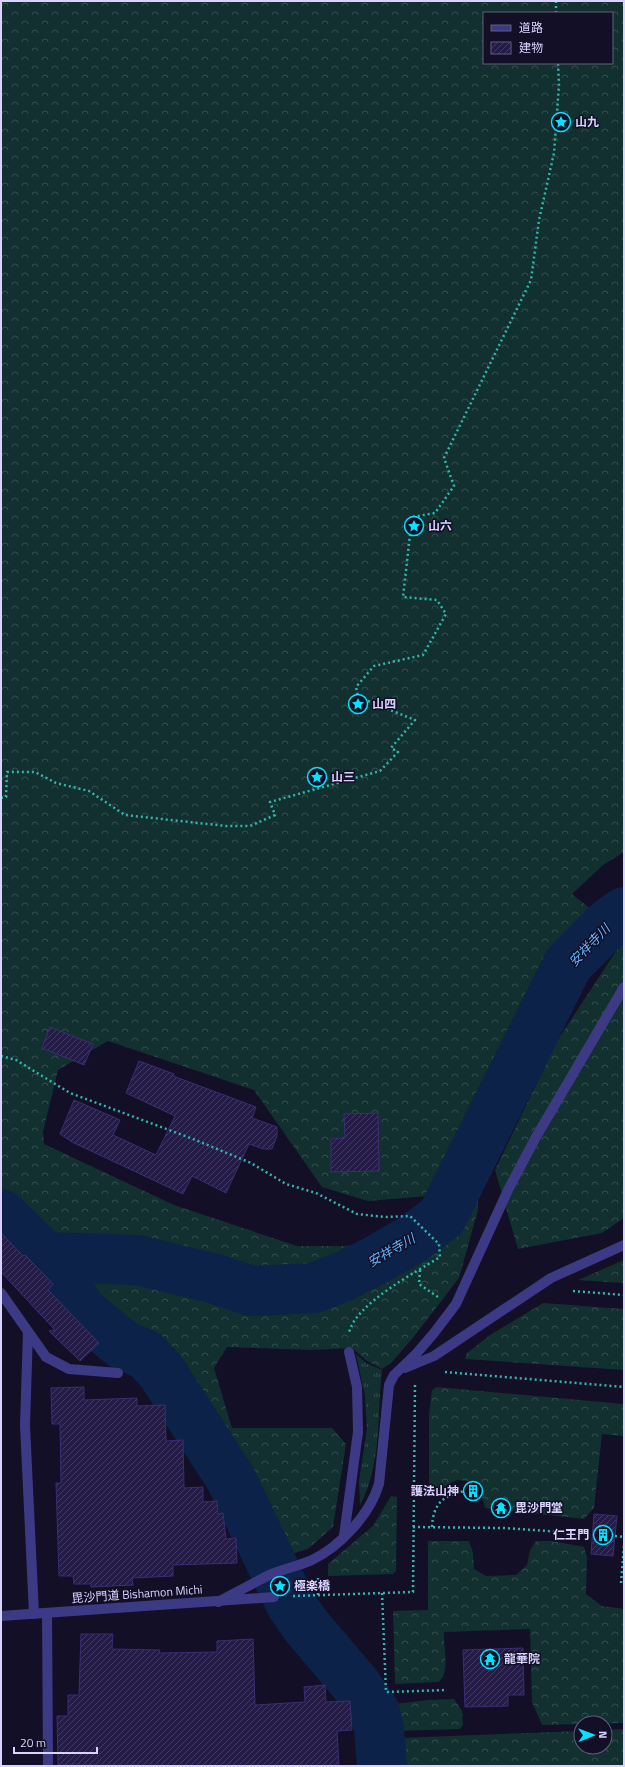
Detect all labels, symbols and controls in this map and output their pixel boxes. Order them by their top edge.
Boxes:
legend [483,12,613,64]
text: 道路 [519,18,543,37]
text: 建物 [519,38,543,57]
place icon: 山九 [550,111,572,133]
place label: 山九 [575,112,599,131]
place icon: 山六 [403,515,425,537]
place label: 山六 [428,516,452,535]
place icon: 山四 [347,693,369,715]
place label: 山四 [372,694,396,713]
place icon: 山三 [306,766,328,788]
place label: 山三 [331,767,355,786]
water label: 安祥寺川 [564,918,616,971]
water label: 安祥寺川 [363,1227,420,1272]
building icon: 護法山神 [462,1480,484,1502]
place label: 護法山神 [411,1481,459,1500]
temple icon: 毘沙門堂 [490,1497,512,1519]
place label: 毘沙門堂 [515,1498,563,1517]
building icon: 仁王門 [592,1524,614,1546]
place label: 仁王門 [553,1525,589,1544]
place icon: 極楽橋 [269,1575,291,1597]
place label: 極楽橋 [294,1576,331,1595]
street label: 毘沙門道 Bishamon Michi [71,1579,203,1608]
temple icon: 龍華院 [479,1648,501,1670]
place label: 龍華院 [504,1649,540,1668]
north arrow [573,1715,613,1755]
scale bar [14,1729,97,1755]
text: N [595,1731,611,1739]
text: 20 m [20,1733,46,1752]

